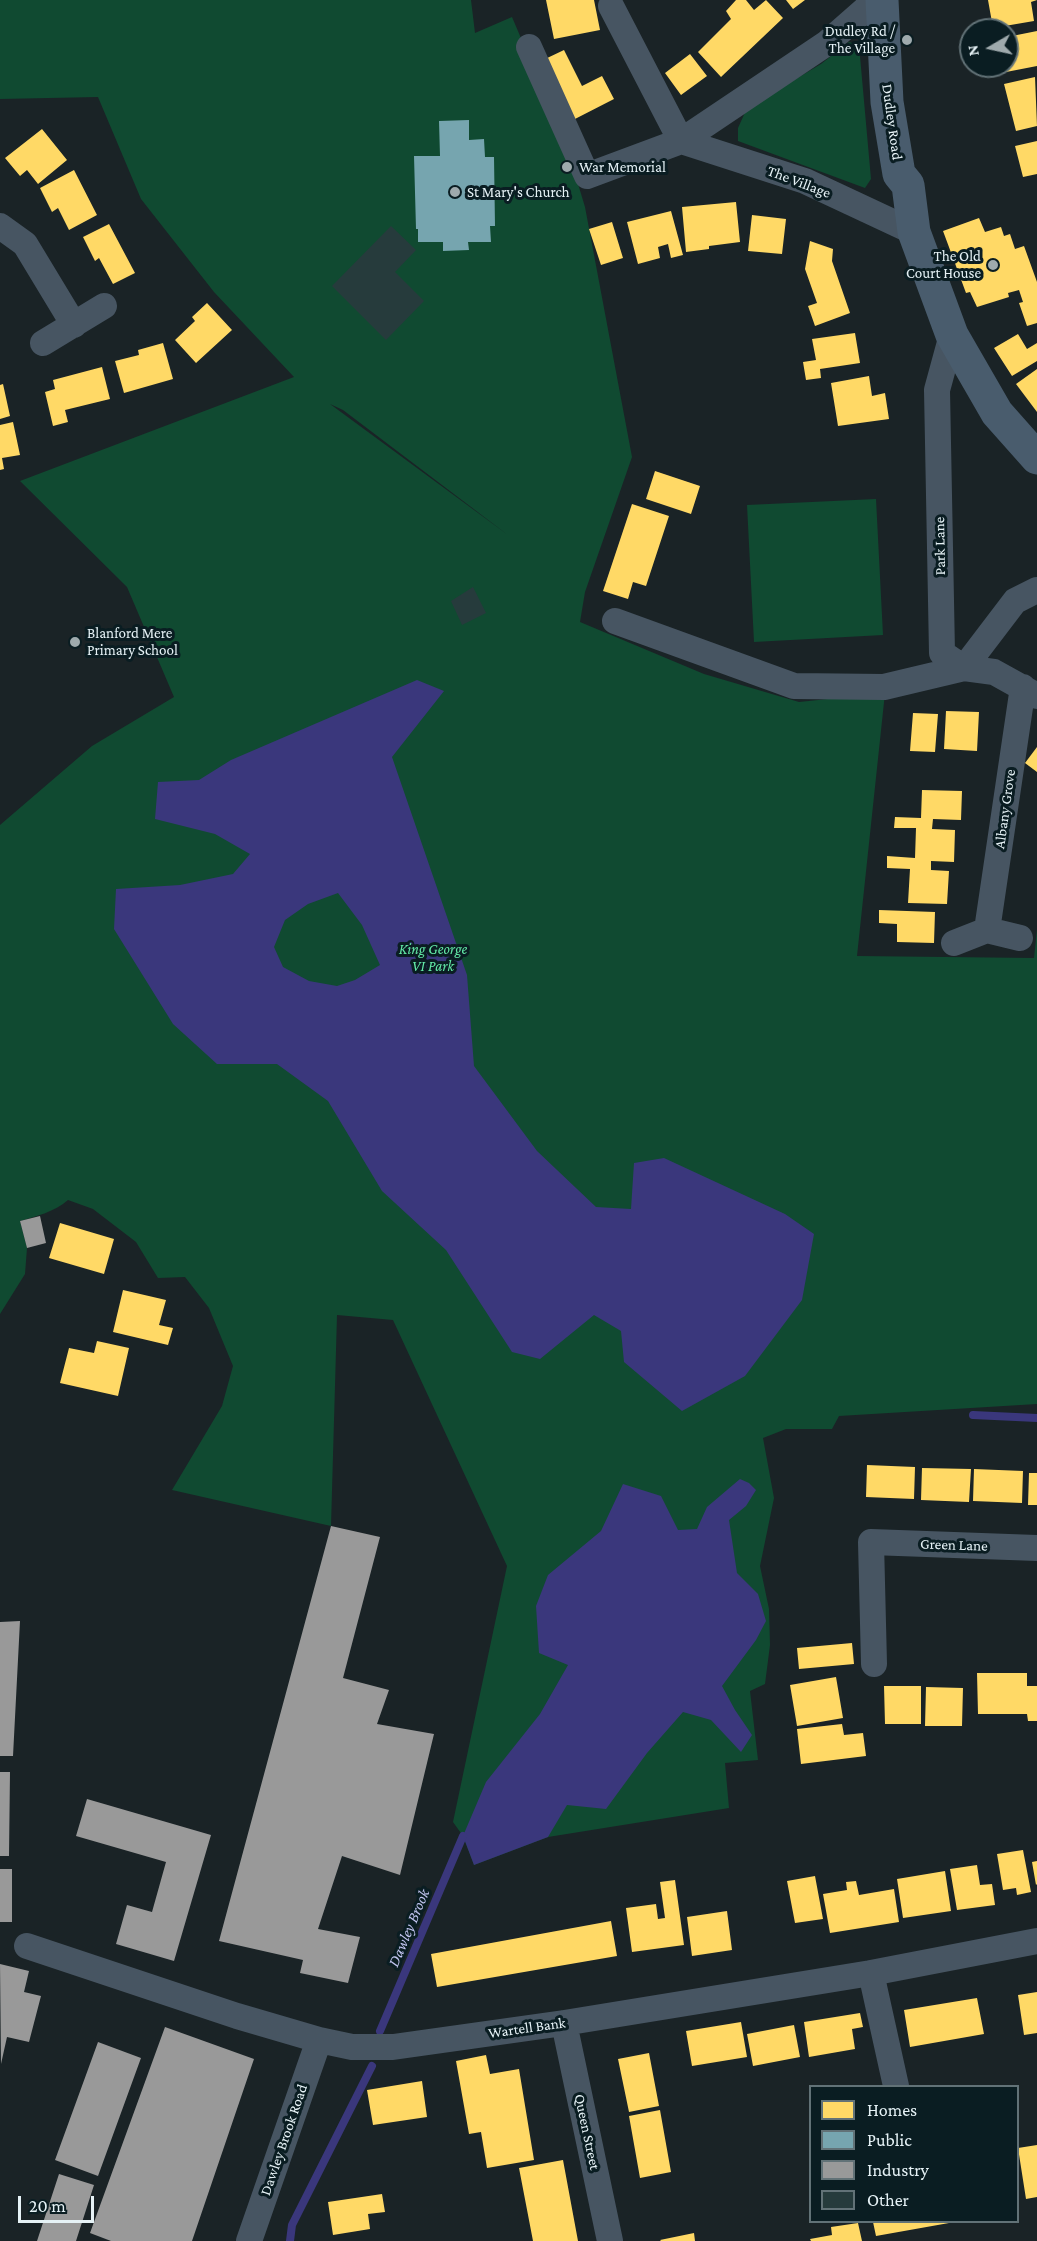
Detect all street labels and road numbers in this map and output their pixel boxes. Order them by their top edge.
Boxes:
street label: Dudley Road [878,83,906,161]
street label: The Village [765,162,833,202]
street label: Park Lane [930,517,950,575]
street label: Albany Grove [991,768,1019,850]
street label: Green Lane [920,1535,988,1555]
street label: Wartell Bank [487,2014,567,2042]
street label: Dawley Brook Road [257,2082,311,2198]
street label: Queen Street [570,2092,604,2172]

